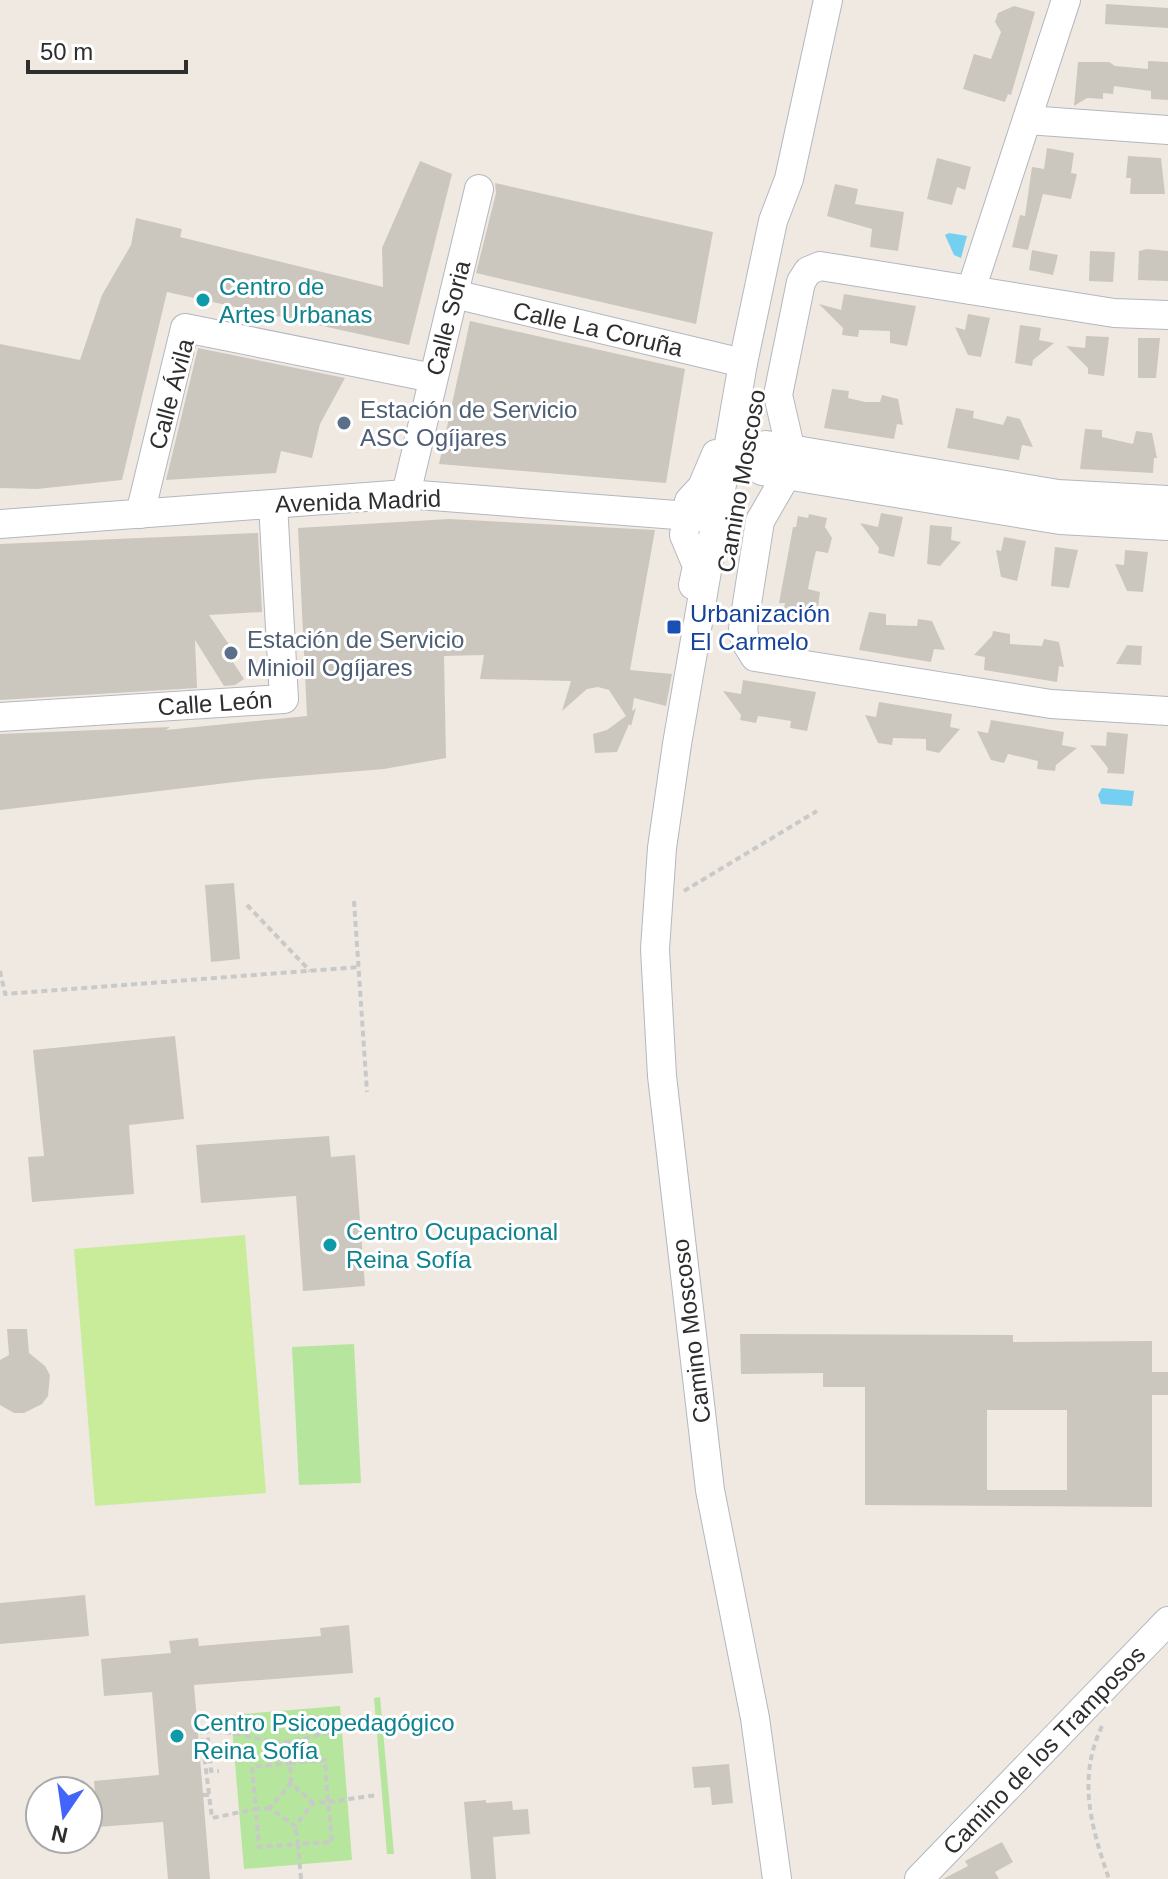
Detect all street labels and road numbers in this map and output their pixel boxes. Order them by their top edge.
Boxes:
street label: Calle Soria [421,257,475,378]
street label: Calle La Coruña [510,296,686,362]
street label: Calle Ávila [143,335,199,452]
street label: Camino Moscoso [712,387,770,575]
street label: Avenida Madrid [274,485,442,517]
street label: Calle León [157,686,273,720]
street label: Camino Moscoso [666,1237,716,1425]
street label: Camino de los Tramposos [937,1640,1151,1860]

